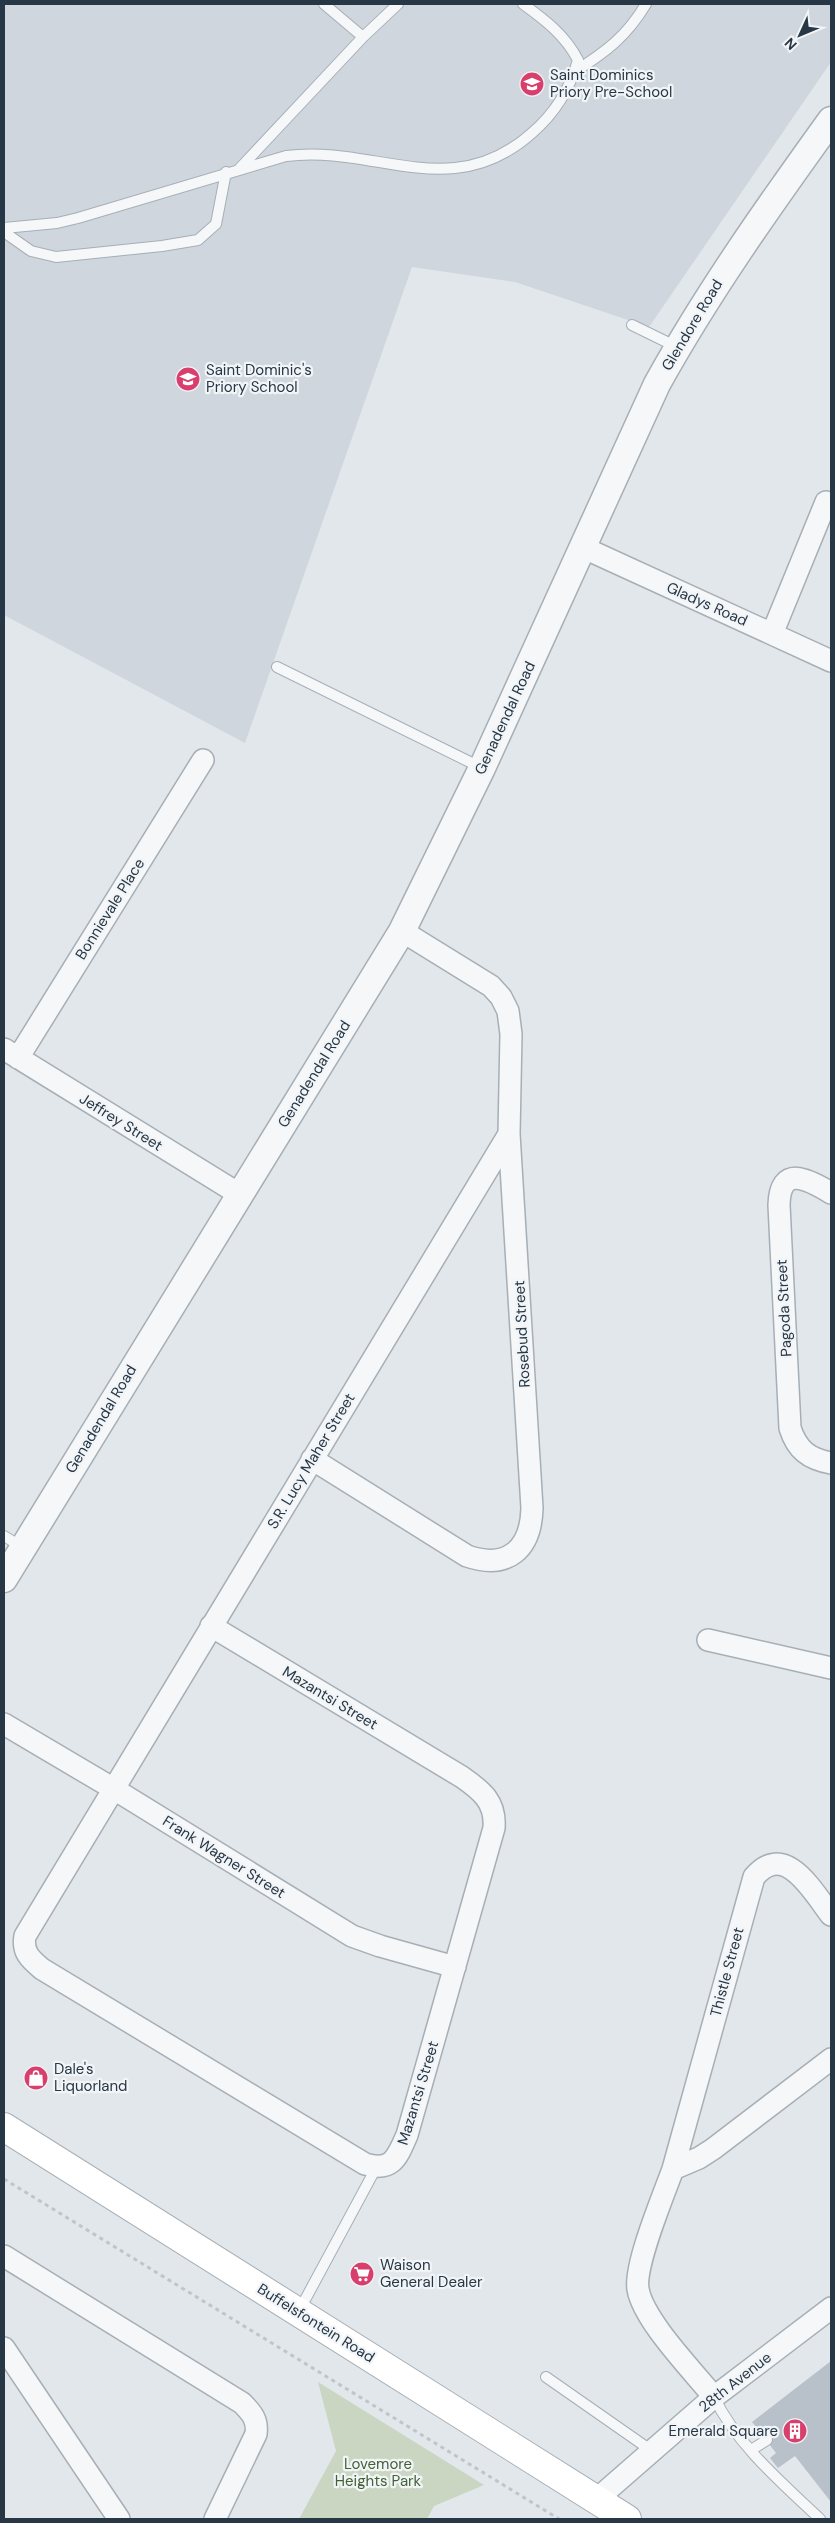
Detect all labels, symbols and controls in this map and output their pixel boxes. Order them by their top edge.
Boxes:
north arrow [775,10,825,60]
text: N [781,34,801,54]
place label: Saint Dominics Priory Pre-School [550,65,672,102]
school or university icon: Saint Dominics Priory Pre-School [519,71,545,97]
street label: Glendore Road [657,276,727,374]
place label: Saint Dominic's Priory School [206,360,312,397]
school or university icon: Saint Dominic's Priory School [175,366,201,392]
street label: Gladys Road [663,577,751,631]
street label: Genadendal Road [470,658,540,778]
street label: Bonnievale Place [71,855,149,963]
street label: Genadendal Road [273,1017,355,1131]
street label: Jeffrey Street [76,1088,166,1156]
street label: Pagoda Street [771,1259,797,1357]
street label: Rosebud Street [509,1280,535,1388]
street label: Genadendal Road [61,1361,141,1477]
street label: S.R. Lucy Maher Street [263,1389,360,1533]
street label: Mazantsi Street [279,1662,382,1734]
street label: Frank Wagner Street [159,1811,289,1903]
street label: Thistle Street [705,1925,749,2019]
street label: Mazantsi Street [393,2038,443,2148]
place label: Dale's Liquorland [54,2059,127,2096]
shop icon: Dale's Liquorland [23,2065,49,2091]
place label: Waison General Dealer [380,2255,483,2292]
supermarket icon: Waison General Dealer [349,2261,375,2287]
street label: Buffelsfontein Road [254,2279,378,2367]
street label: 28th Avenue [695,2347,775,2417]
building icon: Emerald Square [782,2418,808,2444]
place label: Emerald Square [669,2421,778,2441]
park label: Lovemore Heights Park [335,2454,422,2491]

